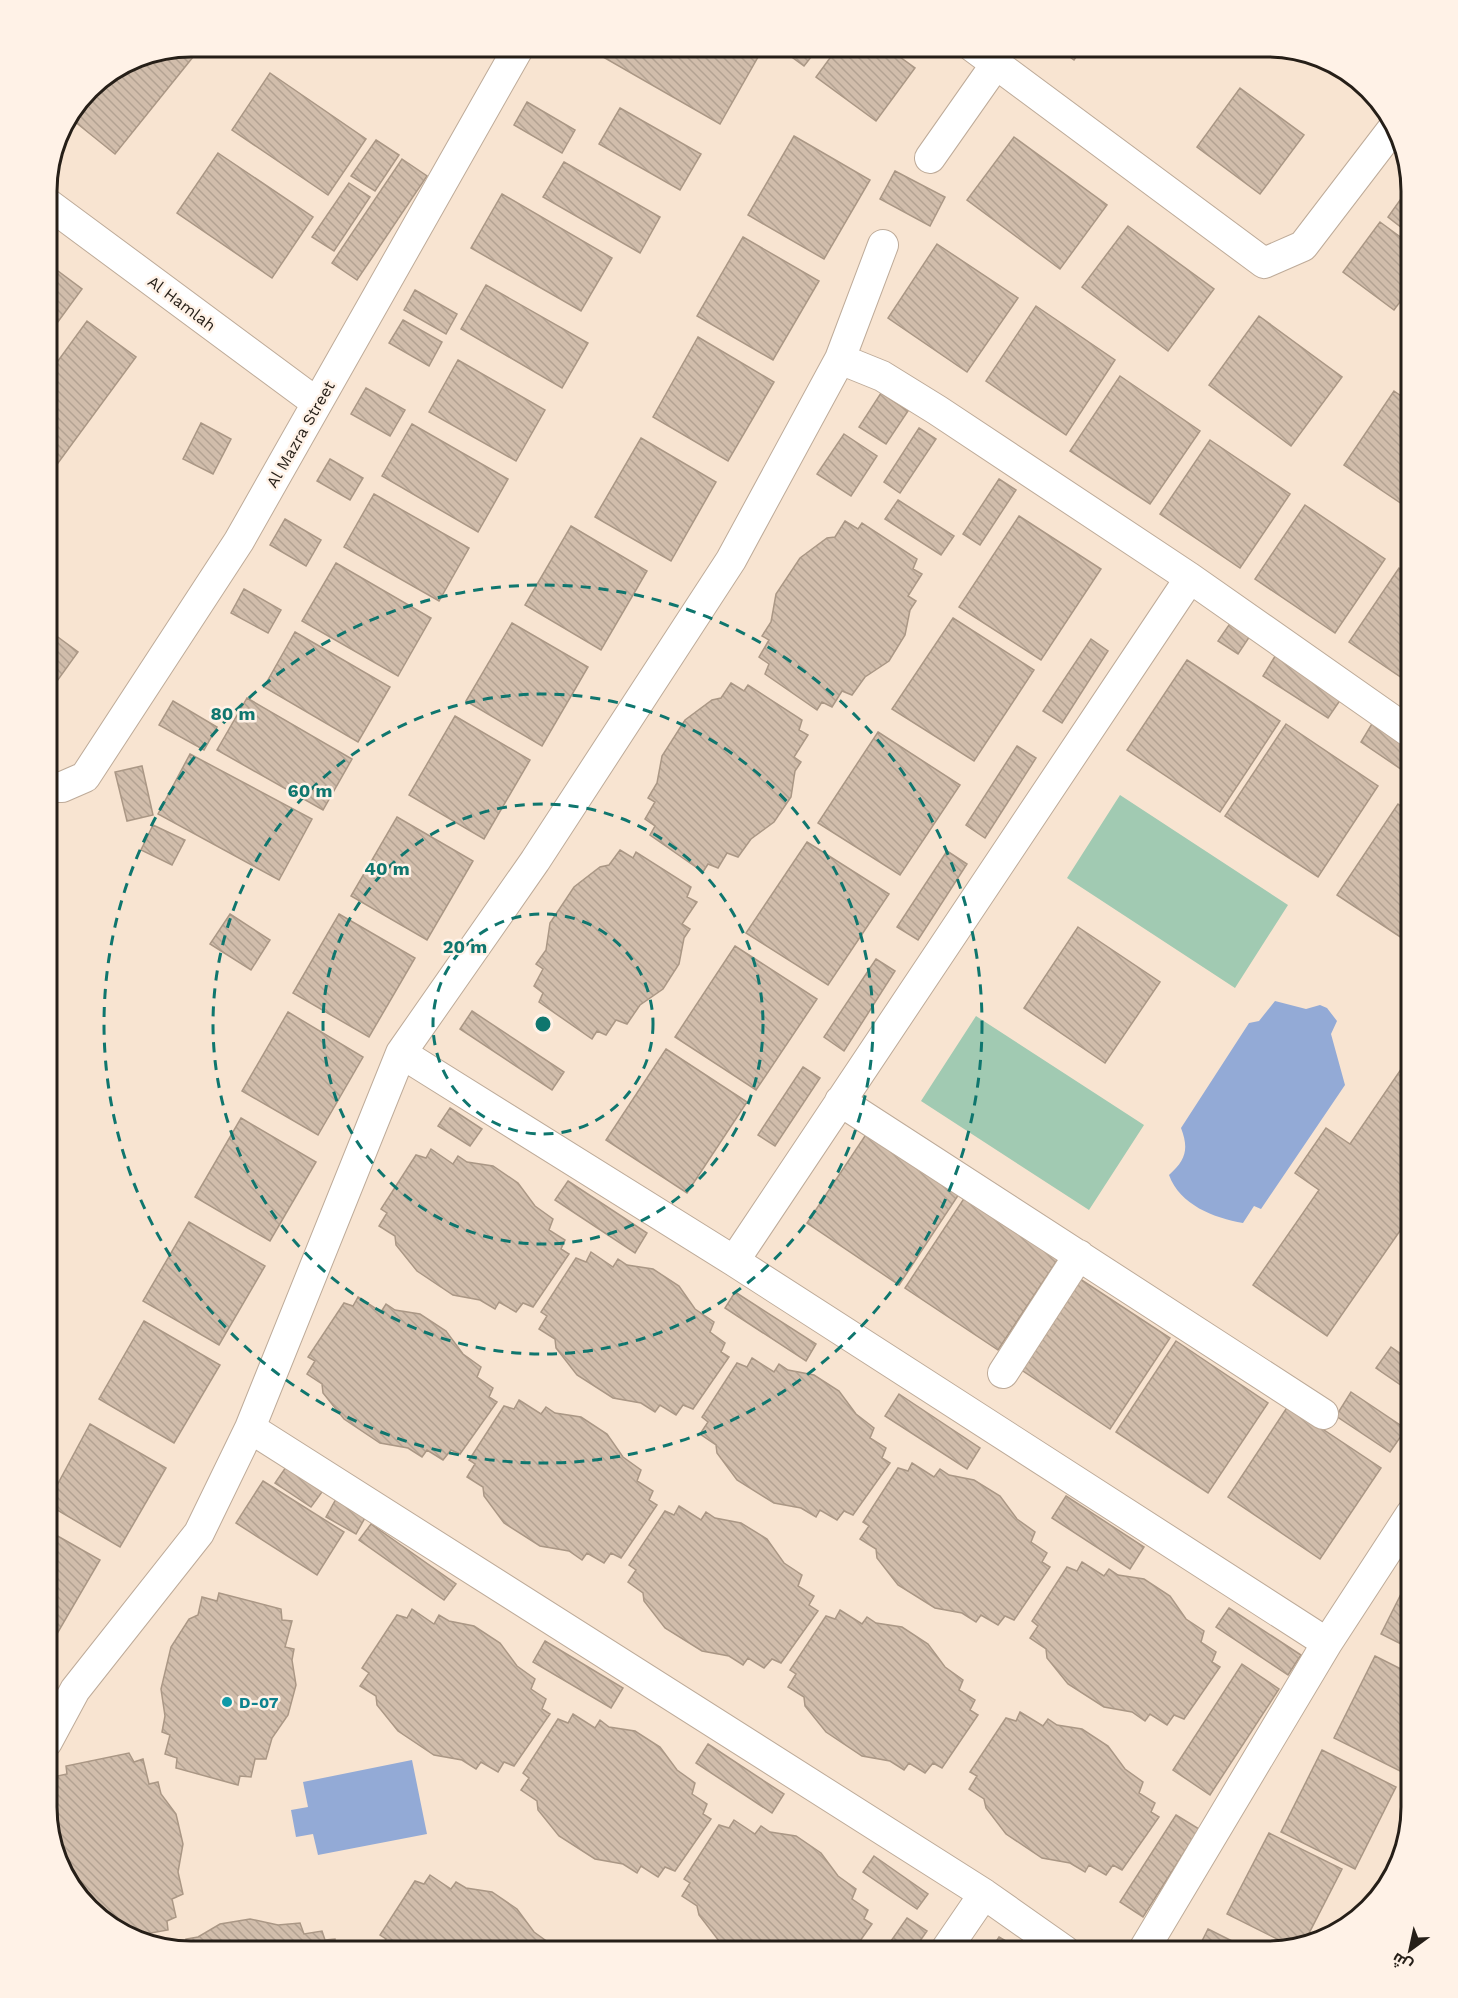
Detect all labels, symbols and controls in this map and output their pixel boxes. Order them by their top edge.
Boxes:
street label: Al Hamlah [144,272,219,335]
street label: Al Mazra Street [262,377,339,491]
text: 80 m [211,703,255,724]
text: 60 m [288,780,332,801]
text: 40 m [364,858,410,879]
text: 20 m [443,936,487,957]
centre of rings [533,1014,553,1034]
place label: D-07 [239,1693,279,1712]
marker: D-07 [220,1695,234,1709]
north arrow [1380,1920,1440,1980]
text: ش [1388,1949,1416,1976]

